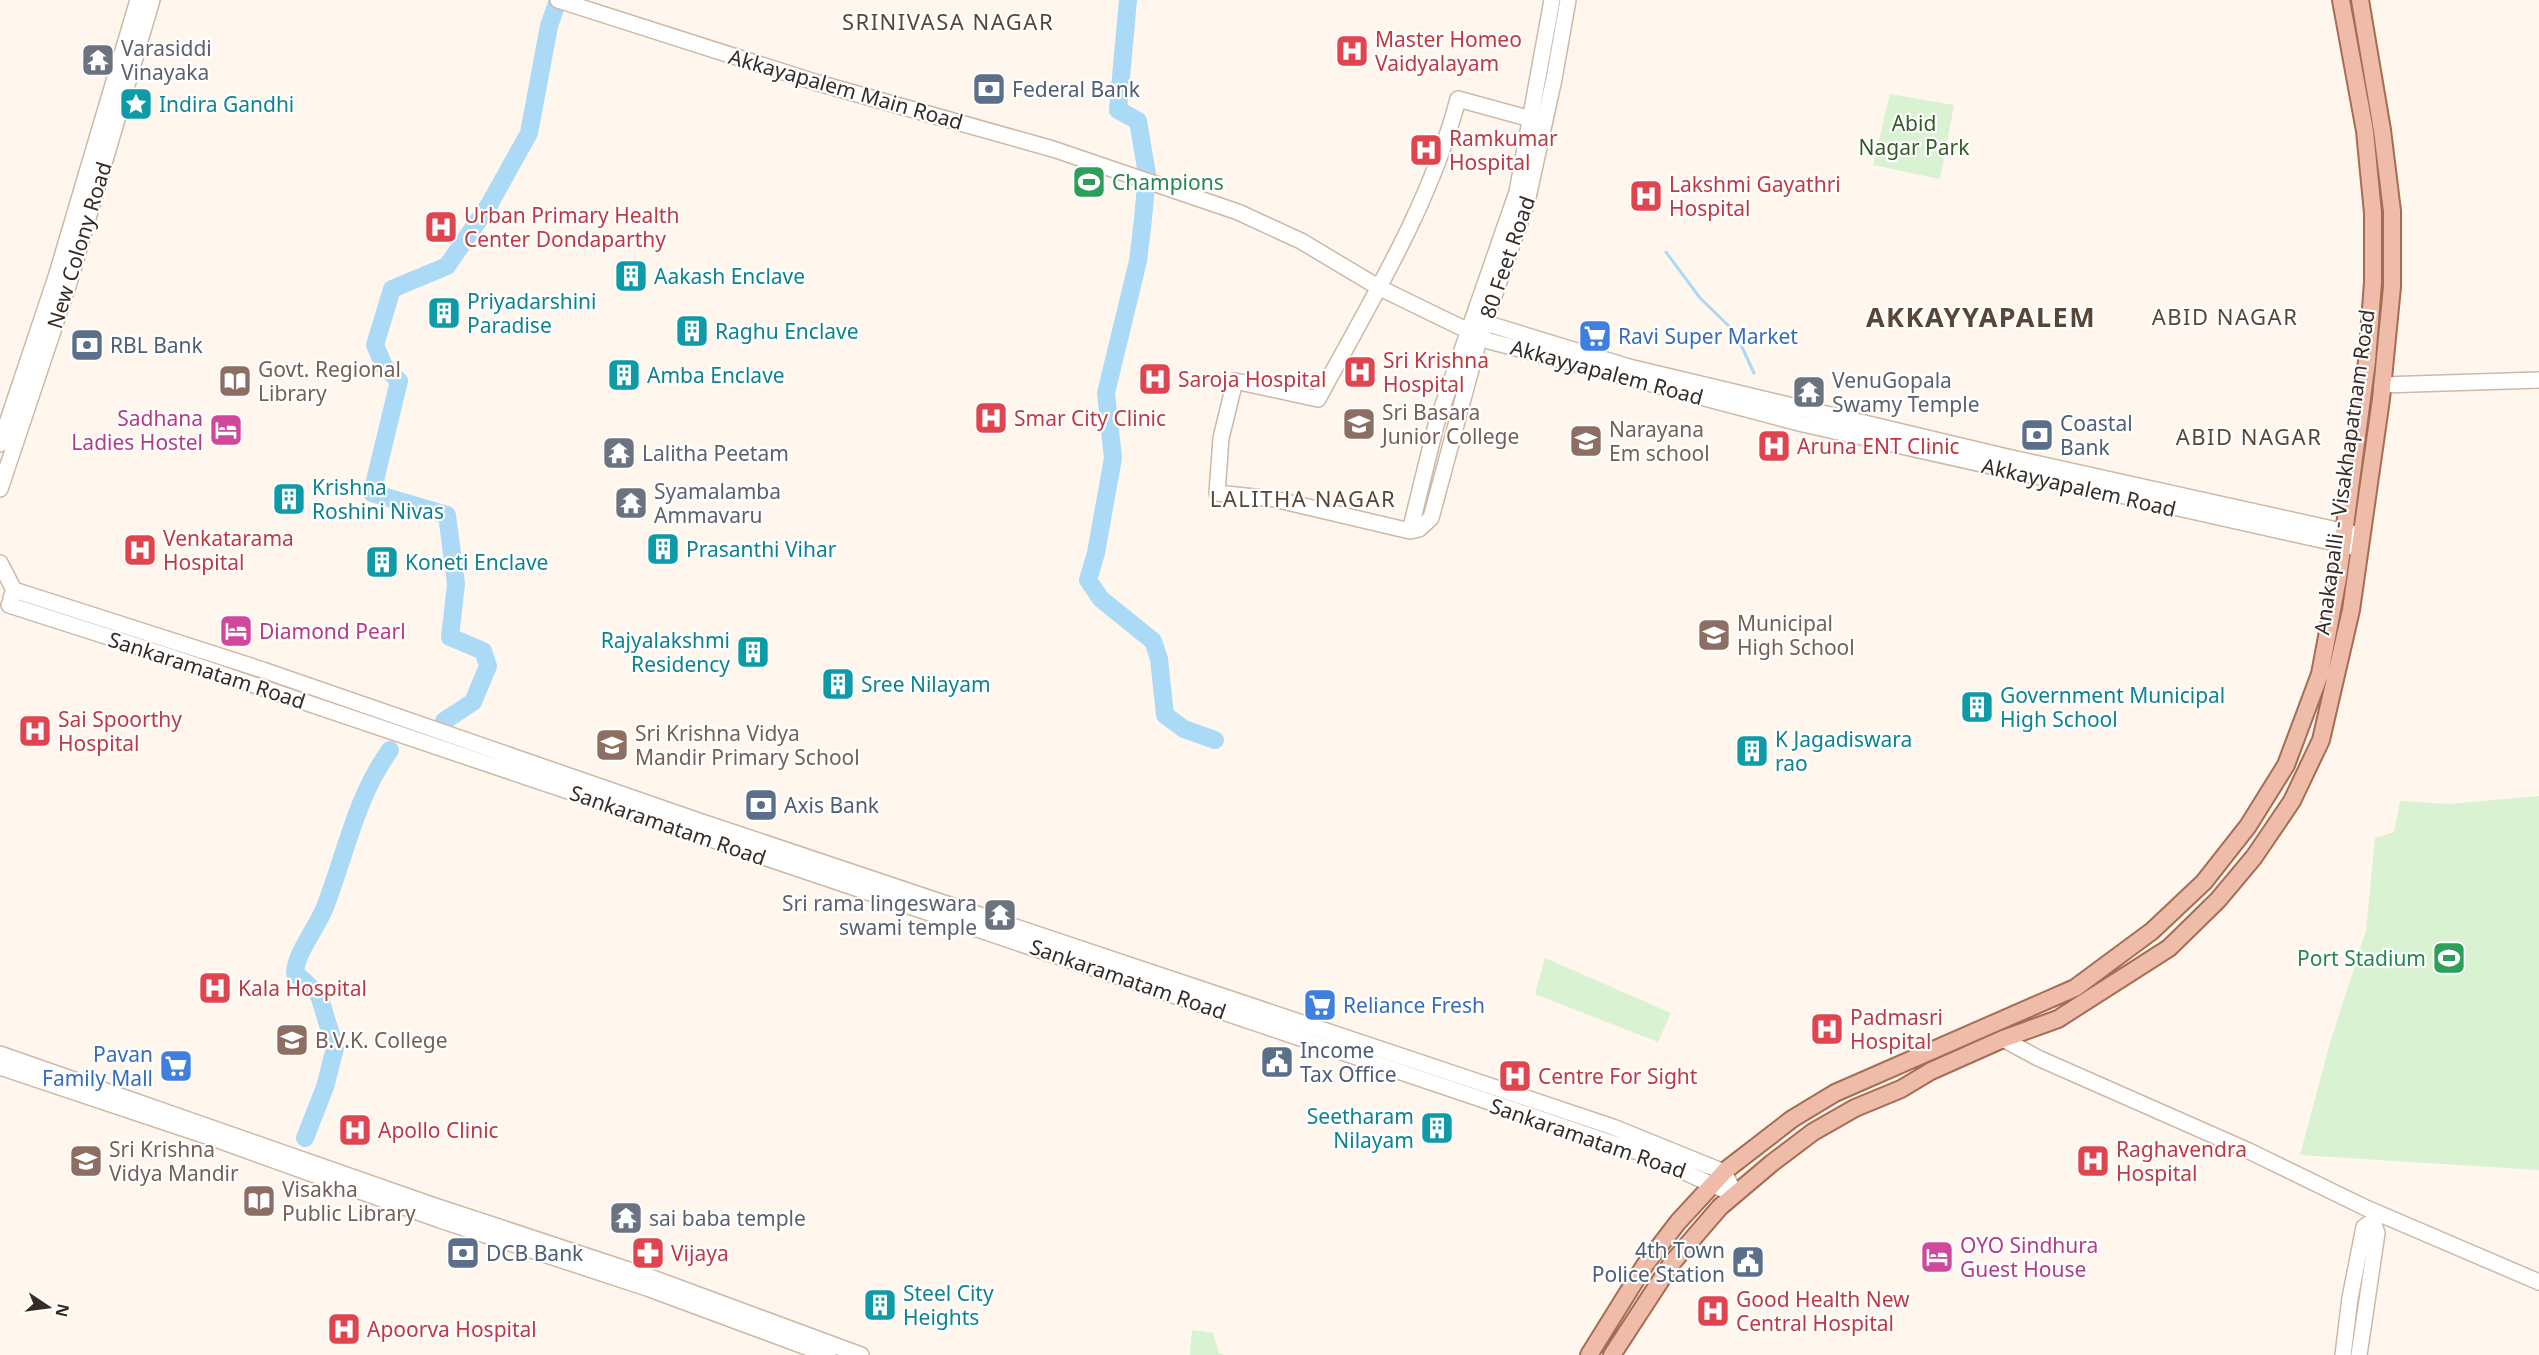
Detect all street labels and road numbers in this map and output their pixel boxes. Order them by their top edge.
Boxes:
street label: Akkayapalem Main Road [726,42,966,136]
street label: New Colony Road [40,158,118,332]
street label: 80 Feet Road [1473,192,1541,322]
street label: Anakapalli - Visakhapatnam Road [2307,308,2381,636]
street label: Akkayyapalem Road [1508,333,1706,411]
street label: Akkayyapalem Road [1979,451,2179,523]
street label: Sankaramatam Road [105,625,309,715]
street label: Sankaramatam Road [566,778,770,872]
street label: Sankaramatam Road [1026,932,1230,1026]
street label: Sankaramatam Road [1486,1091,1690,1185]

